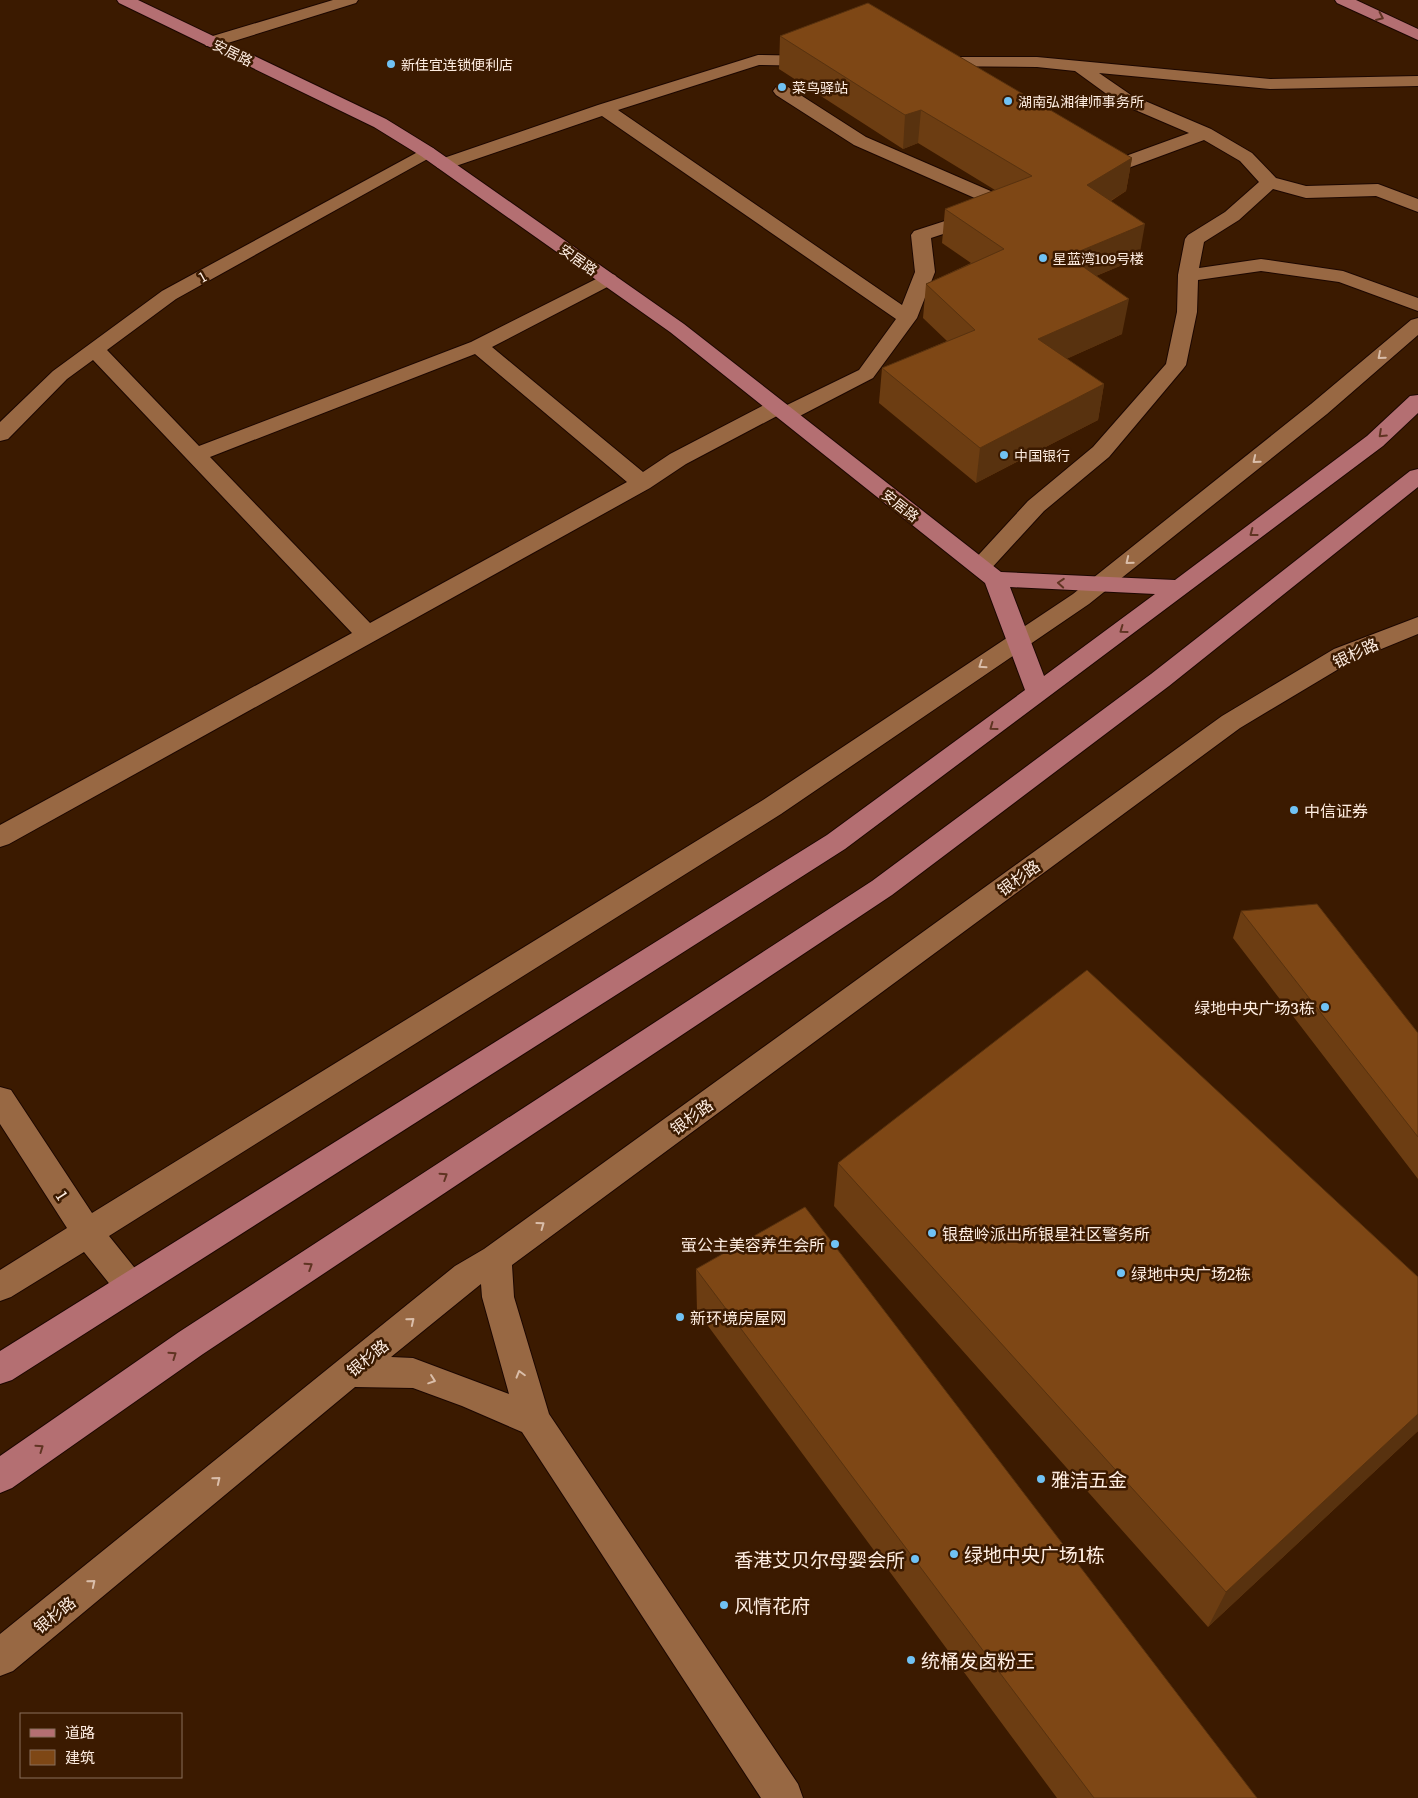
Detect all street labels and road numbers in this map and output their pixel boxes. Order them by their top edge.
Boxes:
street label: 安居路 [210,34,256,70]
street label: 安居路 [556,239,602,279]
street label: 1 [195,266,210,286]
street label: 安居路 [878,484,924,526]
street label: 银杉路 [1328,631,1382,673]
street label: 银杉路 [992,853,1044,901]
street label: 银杉路 [665,1092,717,1140]
street label: 1 [51,1186,75,1205]
street label: 银杉路 [341,1333,393,1381]
street label: 银杉路 [28,1590,80,1638]

